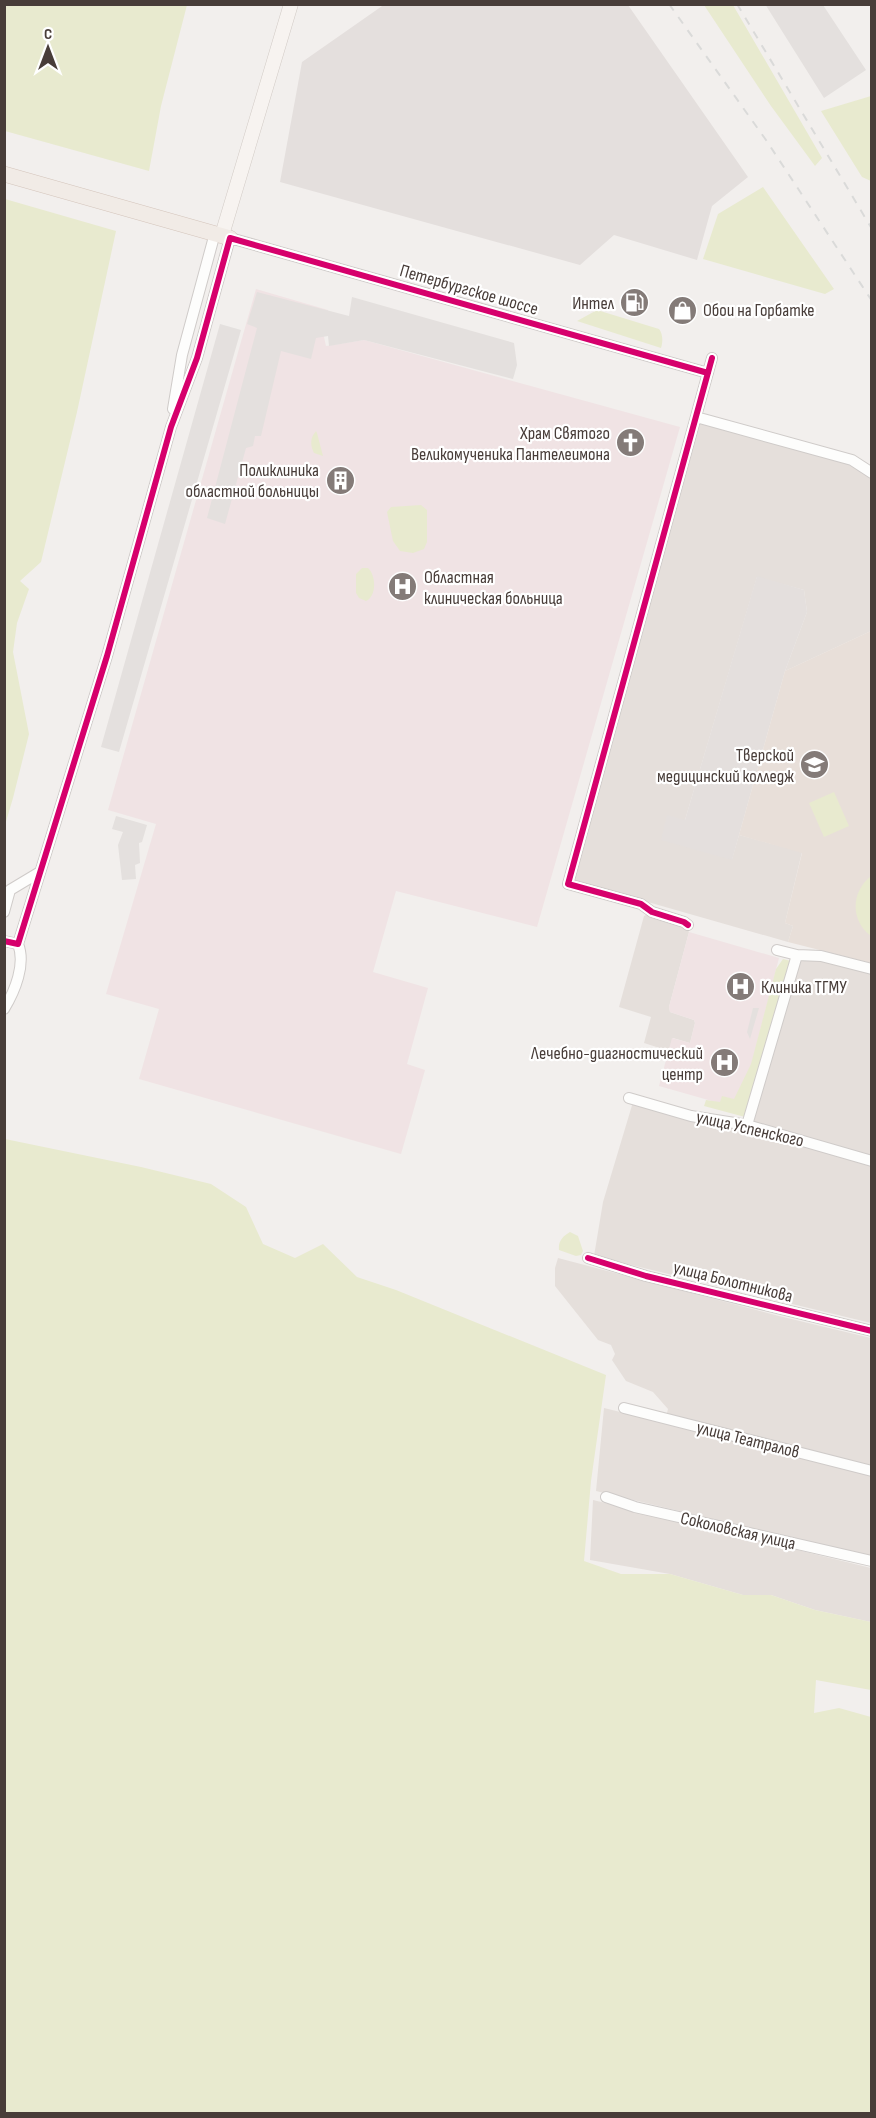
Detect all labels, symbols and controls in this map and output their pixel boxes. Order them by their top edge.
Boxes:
north arrow [18,18,78,78]
text: С [44,25,52,44]
street label: Петербургское шоссе [397,260,541,320]
fuel station icon: Интел [619,287,651,319]
place label: Интел [572,293,615,314]
shop icon: Обои на Горбатке [666,294,698,326]
place label: Обои на Горбатке [703,300,815,321]
place label: Храм Святого Великомученика Пантелеимона [411,423,610,465]
church icon: Храм Святого Великомученика Пантелеимона [615,427,647,459]
place label: Поликлиника областной больницы [185,460,319,502]
building icon: Поликлиника областной больницы [324,464,356,496]
place label: Областная клиническая больница [424,567,563,609]
hospital icon: Областная клиническая больница [387,571,419,603]
place label: Тверской медицинский колледж [657,745,794,787]
school or university icon: Тверской медицинский колледж [799,749,831,781]
hospital icon: Клиника ТГМУ [724,971,756,1003]
place label: Клиника ТГМУ [761,977,847,998]
place label: Лечебно-диагностический центр [530,1043,703,1085]
hospital icon: Лечебно-диагностический центр [708,1047,740,1079]
street label: улица Успенского [694,1106,806,1152]
street label: улица Болотникова [671,1257,795,1307]
street label: улица Театралов [694,1417,802,1463]
street label: Соколовская улица [678,1508,798,1554]

